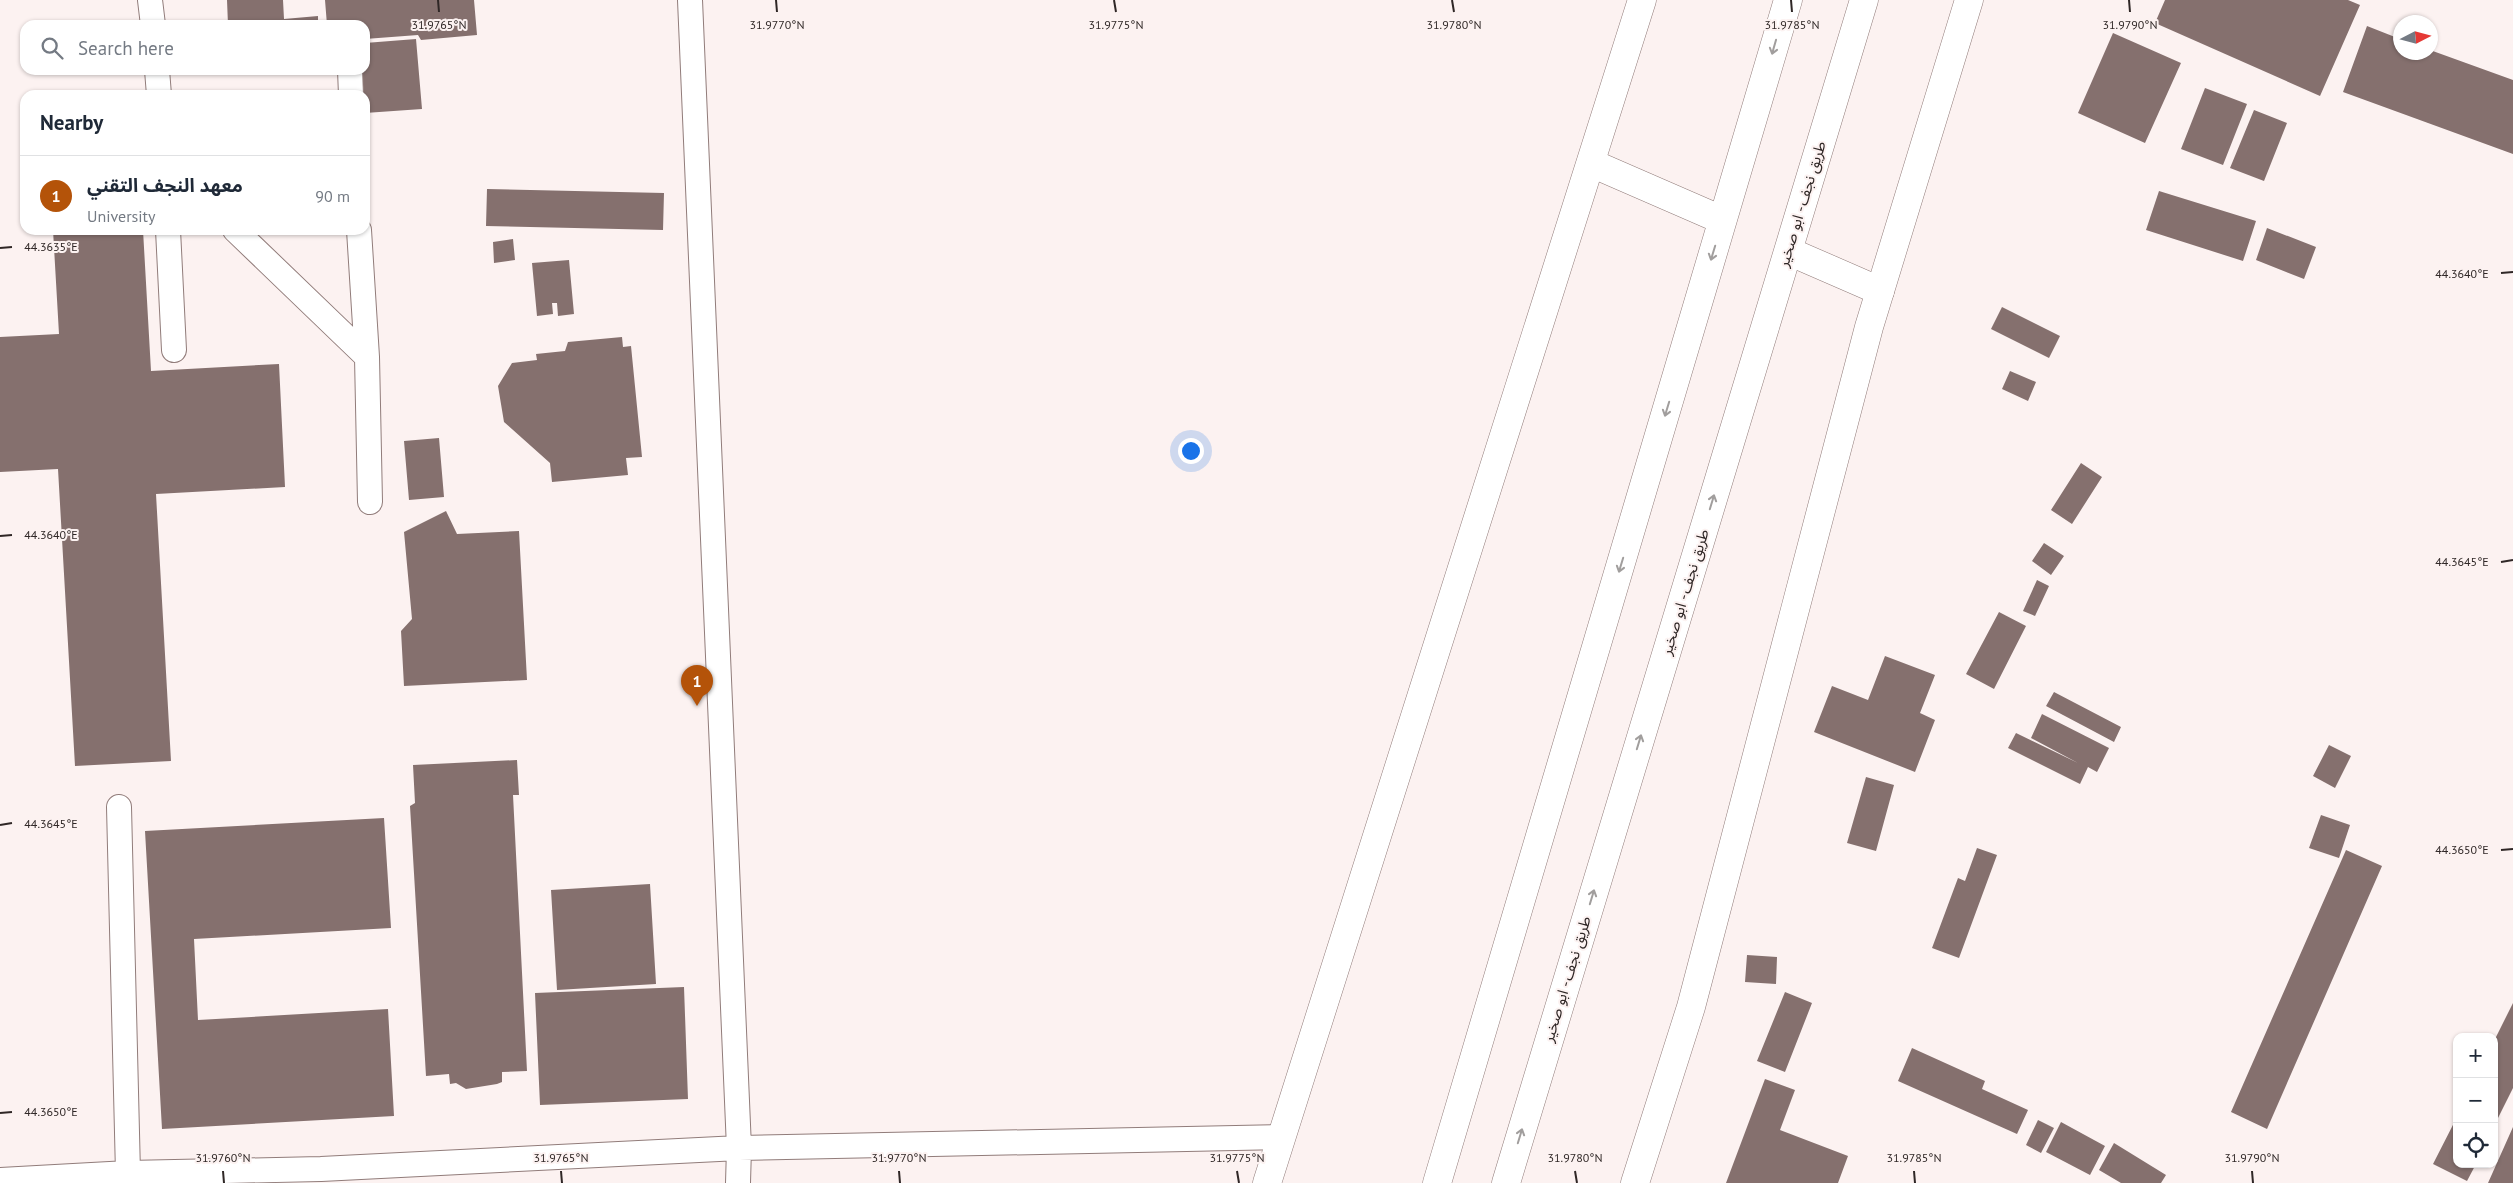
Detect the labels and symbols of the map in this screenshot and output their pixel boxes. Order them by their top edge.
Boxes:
north arrow [2393,15,2438,60]
text: 31.9765°N [412,17,466,32]
text: 31.9770°N [750,17,804,32]
text: 31.9775°N [1089,17,1143,32]
text: 31.9780°N [1427,17,1481,32]
text: 31.9785°N [1765,17,1819,32]
text: 31.9790°N [2103,17,2157,32]
one-way arrow [1768,38,1778,54]
street label: طريق نجف - ابو صخير [1773,139,1831,270]
text: 44.3635°E [24,239,78,254]
one-way arrow [1707,245,1717,261]
text: 44.3640°E [2435,266,2489,281]
one-way arrow [1661,400,1671,416]
your location [1178,438,1204,464]
one-way arrow [1707,495,1717,511]
text: 44.3640°E [24,527,78,542]
street label: طريق نجف - ابو صخير [1656,527,1714,658]
text: 44.3645°E [2435,554,2489,569]
one-way arrow [1615,556,1625,572]
pin: 1 [681,665,713,706]
one-way arrow [1635,734,1645,750]
text: 44.3645°E [24,816,78,831]
text: 44.3650°E [2435,842,2489,857]
one-way arrow [1588,889,1598,905]
street label: طريق نجف - ابو صخير [1538,914,1596,1045]
text: 44.3650°E [24,1104,78,1119]
one-way arrow [1515,1129,1525,1145]
text: 31.9760°N [196,1150,250,1165]
text: 31.9765°N [534,1150,588,1165]
text: 31.9770°N [872,1150,926,1165]
text: 31.9775°N [1210,1150,1264,1165]
text: 31.9780°N [1548,1150,1602,1165]
text: 31.9785°N [1887,1150,1941,1165]
text: 31.9790°N [2225,1150,2279,1165]

